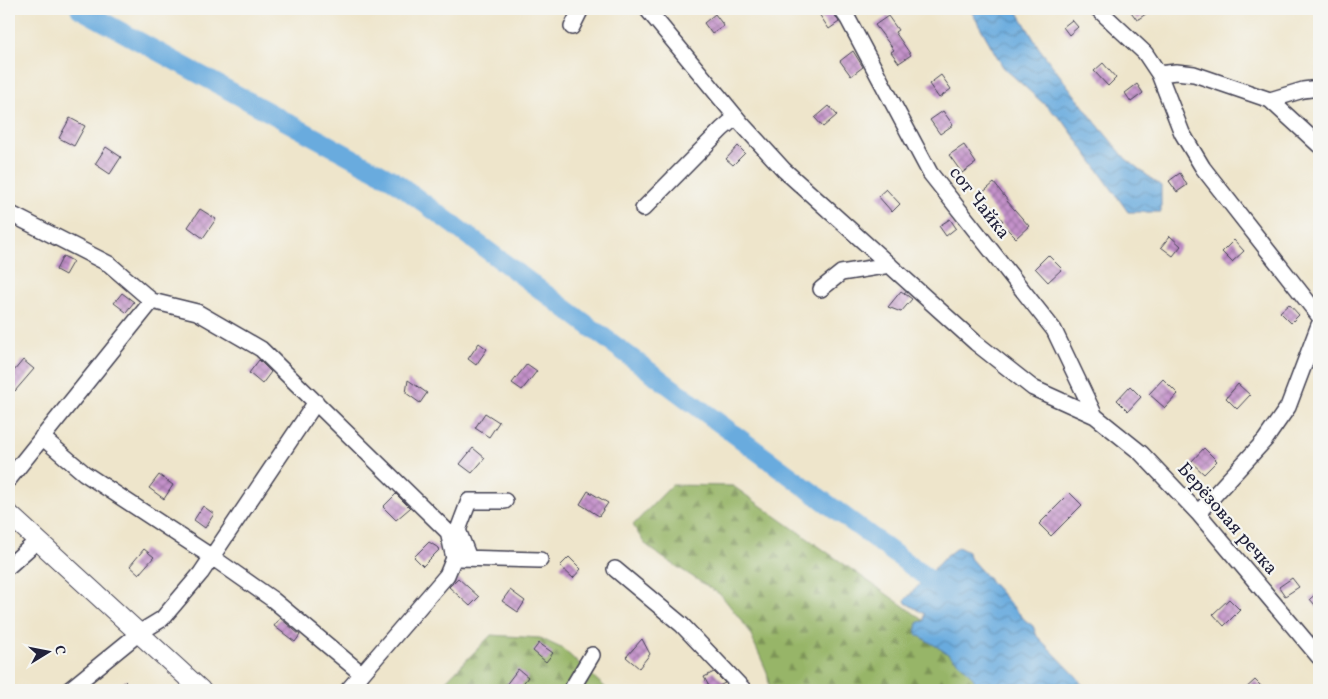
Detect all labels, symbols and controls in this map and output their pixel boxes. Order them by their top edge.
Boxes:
street label: сот Чайка [942,161,1016,245]
street label: Берёзовая речка [1171,457,1283,581]
north arrow [22,626,72,676]
text: С [49,644,69,656]

